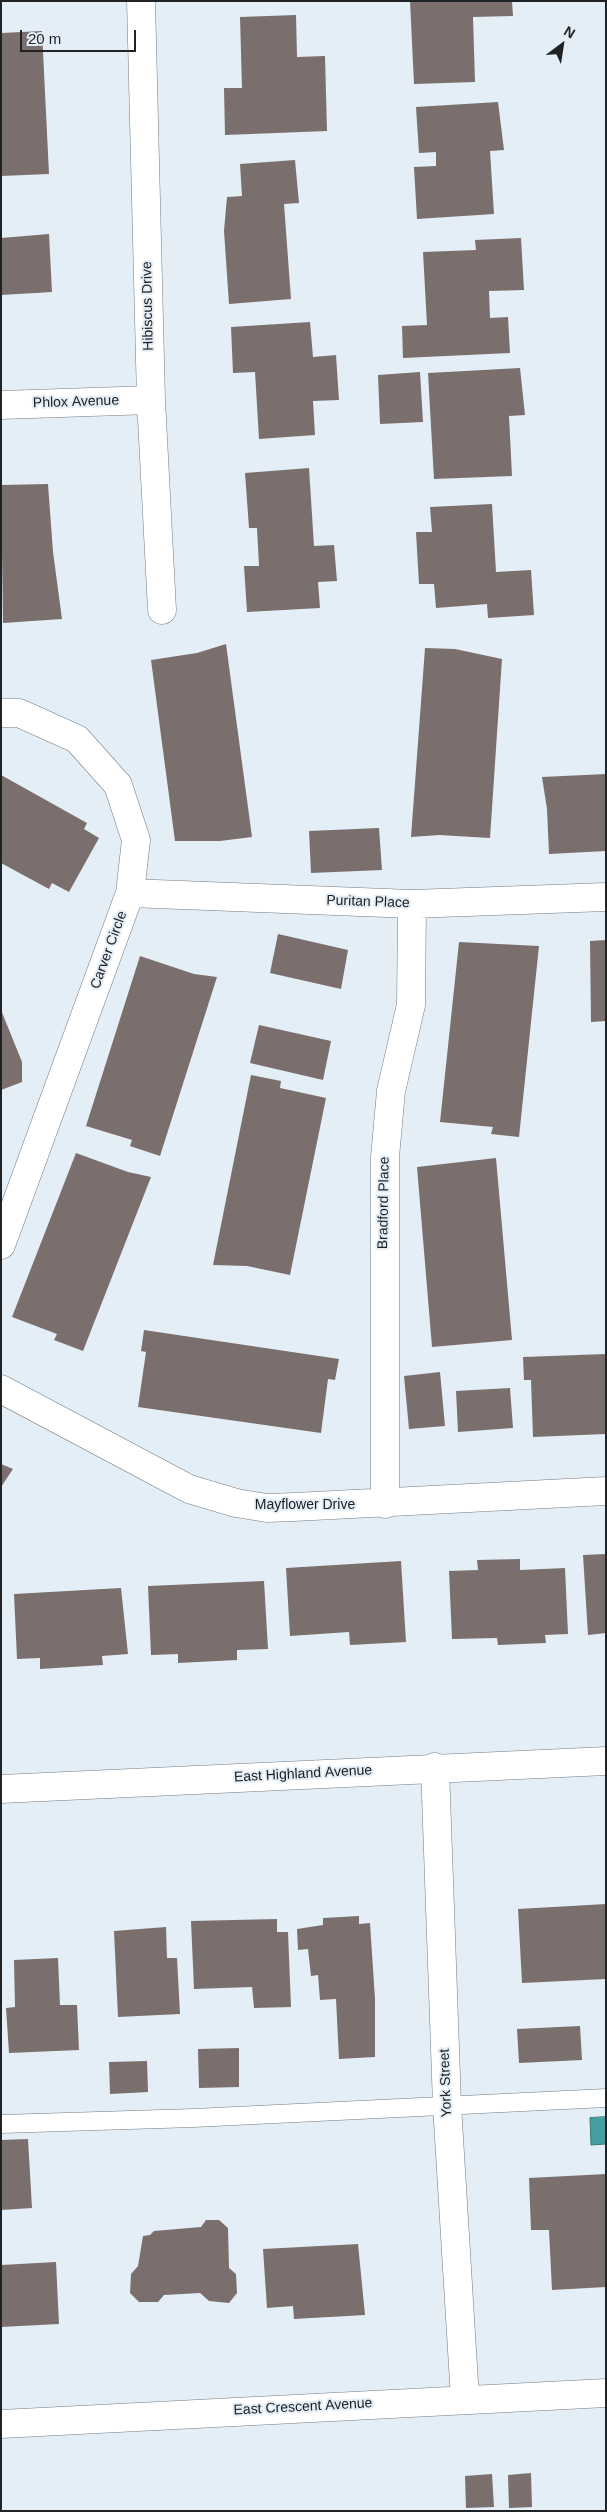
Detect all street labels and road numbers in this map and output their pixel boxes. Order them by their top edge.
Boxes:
street label: Hibiscus Drive [139,261,157,351]
street label: Phlox Avenue [33,392,119,412]
street label: Puritan Place [326,892,410,912]
street label: Carver Circle [87,909,131,991]
street label: Bradford Place [375,1157,393,1249]
street label: Mayflower Drive [255,1497,355,1513]
street label: East Highland Avenue [234,1762,372,1786]
street label: York Street [436,2048,456,2118]
street label: East Crescent Avenue [233,2395,373,2419]

